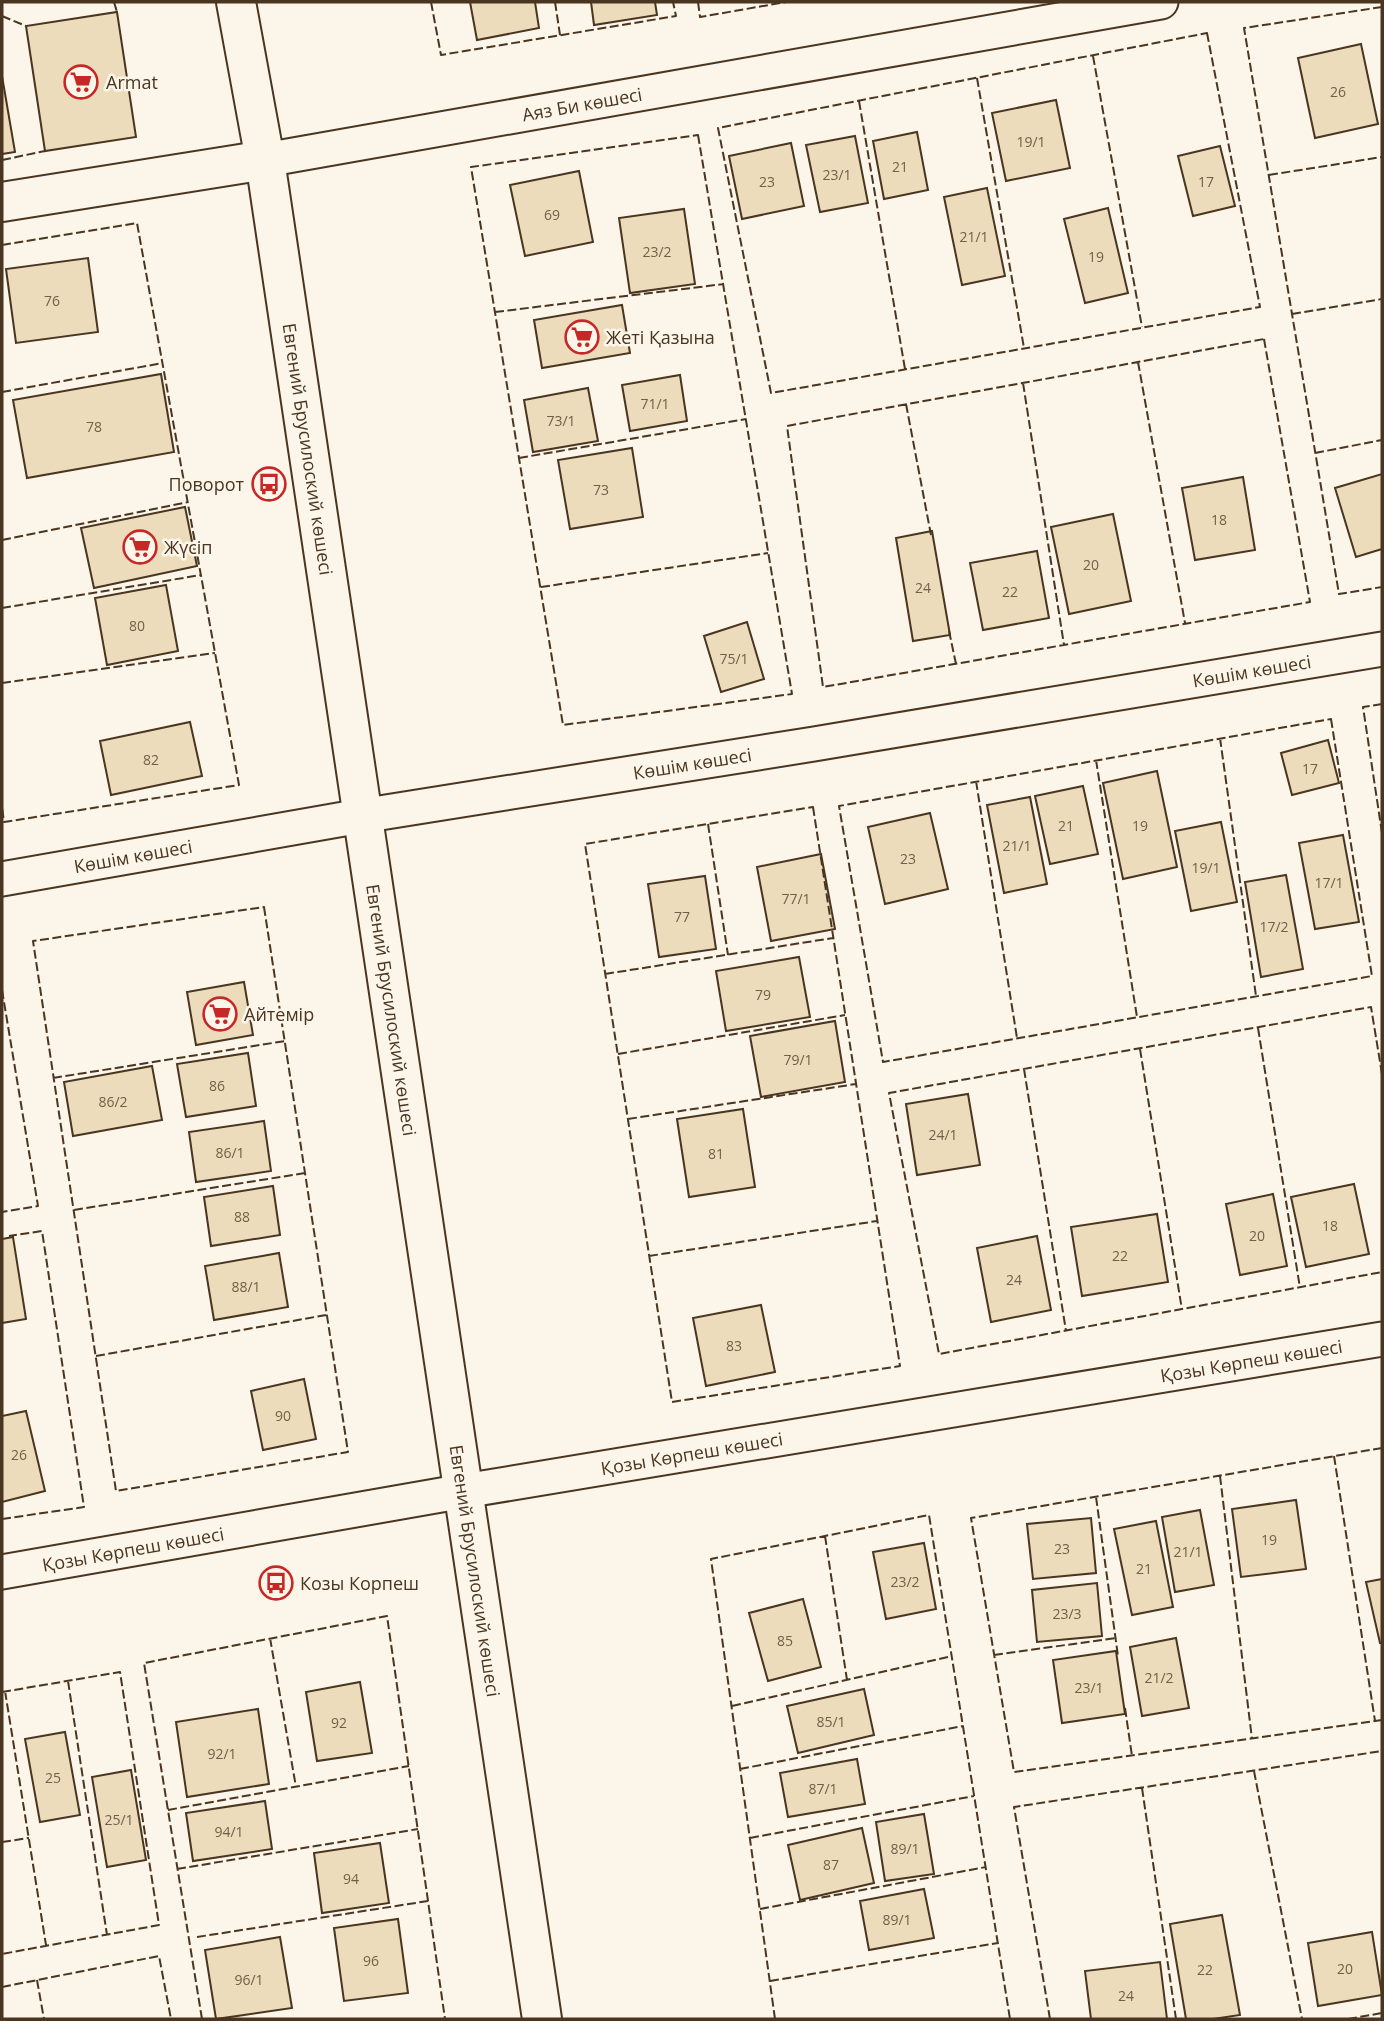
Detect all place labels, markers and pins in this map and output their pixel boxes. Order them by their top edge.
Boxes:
supermarket icon: Armat [62,63,100,101]
place label: Armat [106,70,158,94]
supermarket icon: Жеті Қазына [563,318,601,356]
place label: Жеті Қазына [606,325,715,349]
bus stop icon: Поворот [250,465,288,503]
place label: Поворот [169,472,245,496]
supermarket icon: Жүсіп [121,528,159,566]
place label: Жүсіп [164,535,212,559]
supermarket icon: Айтемір [201,995,239,1033]
place label: Айтемір [244,1002,314,1026]
bus stop icon: Козы Корпеш [257,1564,295,1602]
place label: Козы Корпеш [300,1571,419,1595]

